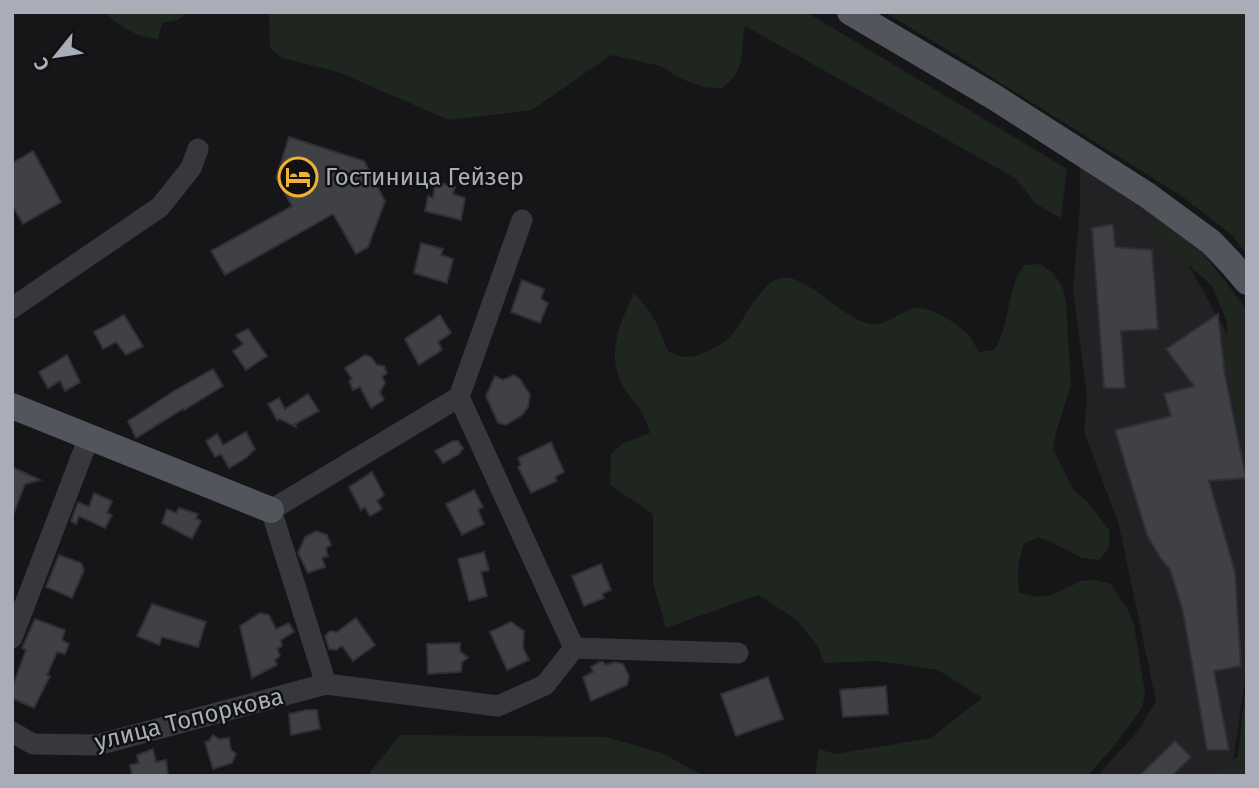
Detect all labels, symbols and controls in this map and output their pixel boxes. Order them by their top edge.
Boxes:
north arrow [21,21,91,91]
text: С [29,54,54,75]
hotel icon: Гостиница Гейзер [277,156,319,198]
place label: Гостиница Гейзер [325,163,524,191]
street label: улица Топоркова [92,682,286,756]

